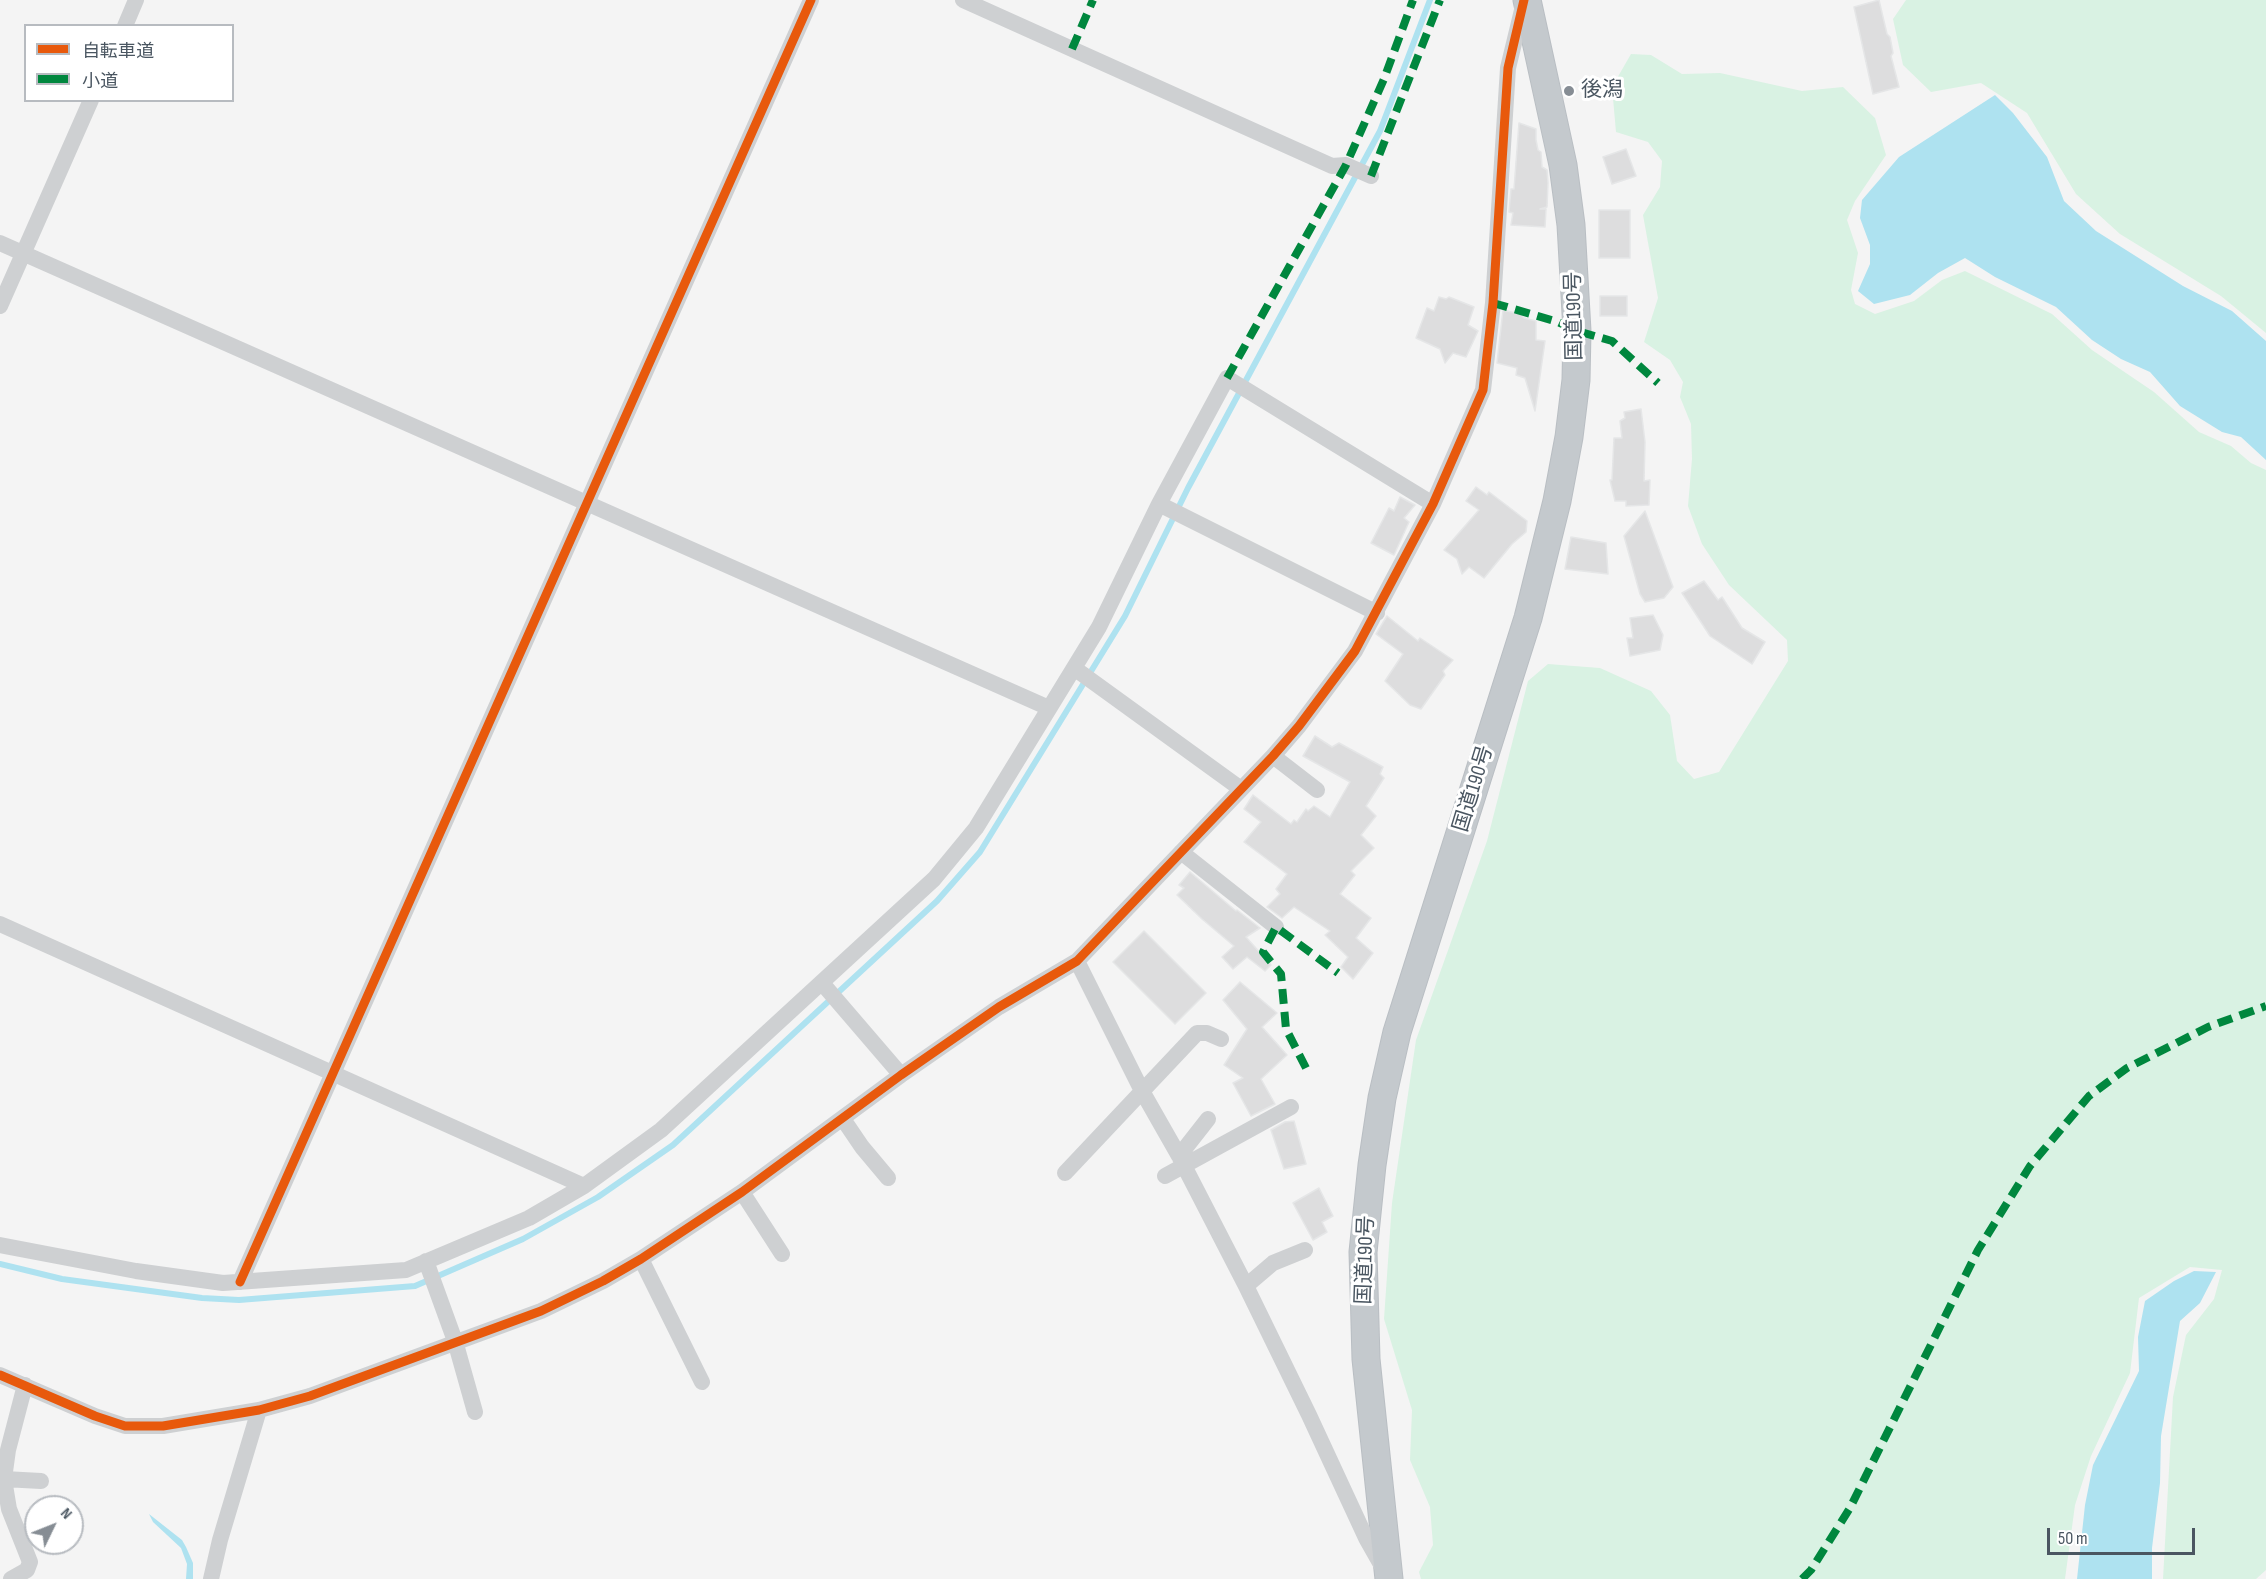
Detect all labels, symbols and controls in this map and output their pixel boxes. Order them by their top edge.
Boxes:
legend [24,24,234,102]
text: 自転車道 [82,41,154,62]
text: 小道 [82,71,118,92]
place label: 後潟 [1581,78,1623,104]
marker: 後潟 [1562,84,1576,98]
street label: 国道190号 [1562,271,1588,361]
street label: 国道190号 [1449,743,1499,835]
street label: 国道190号 [1352,1215,1380,1305]
north arrow [24,1495,84,1555]
text: N [56,1504,76,1523]
scale bar [2050,1516,2198,1554]
text: 50 m [2058,1528,2088,1549]

